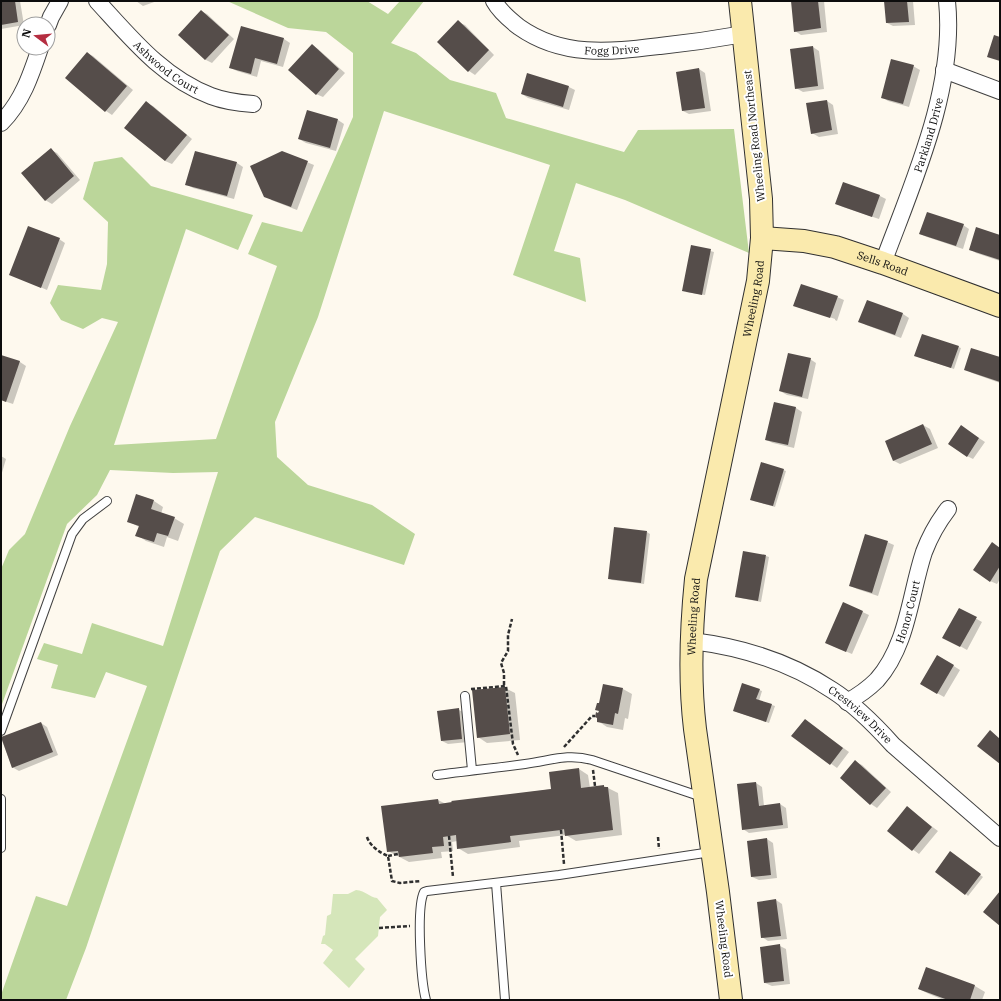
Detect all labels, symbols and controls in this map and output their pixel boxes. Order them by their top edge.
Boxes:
north arrow [16,16,56,56]
text: N [18,27,34,39]
street label: Ashwood Court [130,38,201,97]
street label: Fogg Drive [584,41,640,58]
street label: Wheeling Road Northeast [740,69,768,202]
street label: Parkland Drive [911,96,946,174]
street label: Sells Road [855,248,910,279]
street label: Wheeling Road [740,259,767,338]
street label: Wheeling Road [684,577,703,656]
street label: Honor Court [892,579,923,645]
street label: Crestview Drive [826,682,895,747]
street label: Wheeling Road [712,899,736,979]

